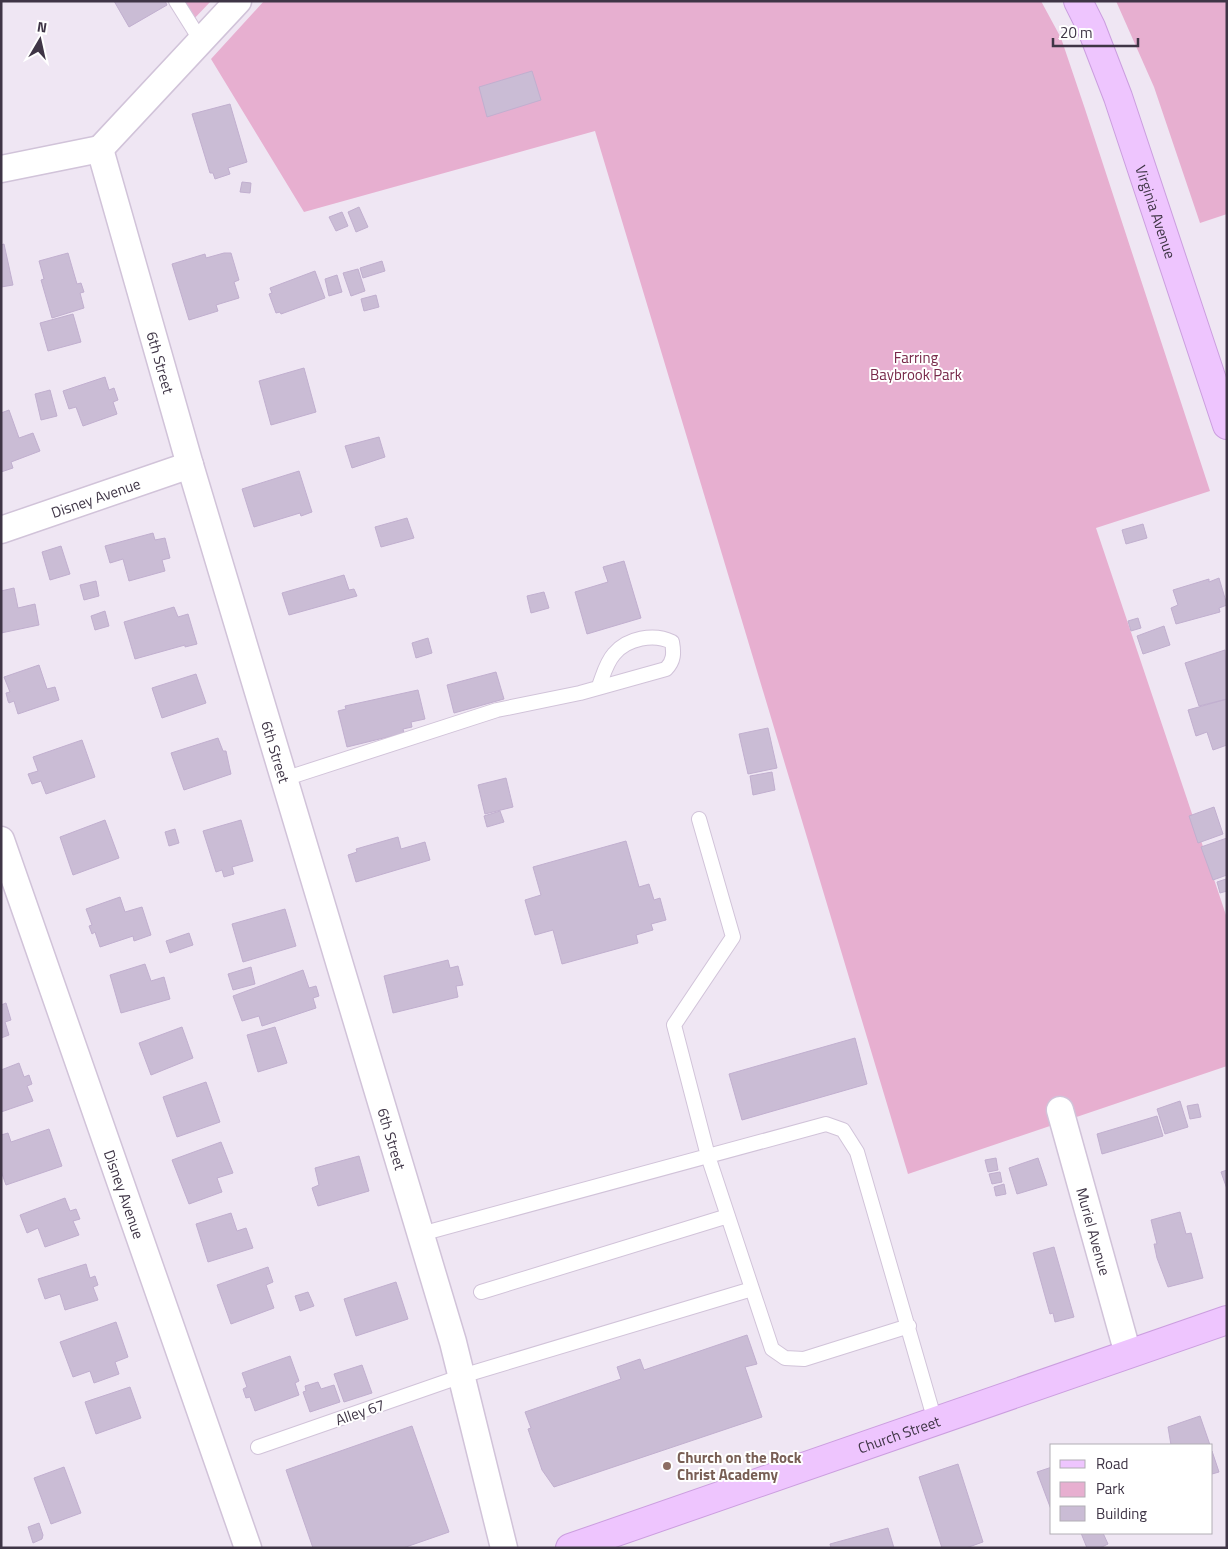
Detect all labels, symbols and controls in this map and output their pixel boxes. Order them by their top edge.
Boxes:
north arrow [15,15,65,65]
scale bar [1053,15,1138,47]
text: N [36,16,49,38]
text: 20 m [1060,21,1093,44]
street label: Virginia Avenue [1130,162,1182,262]
street label: 6th Street [141,329,181,397]
park label: Farring Baybrook Park [870,346,962,386]
street label: Disney Avenue [48,471,143,523]
street label: 6th Street [256,718,296,786]
street label: 6th Street [372,1105,412,1173]
street label: Disney Avenue [98,1146,151,1242]
street label: Muriel Avenue [1071,1185,1117,1278]
street label: Alley 67 [332,1393,388,1431]
street label: Church Street [854,1409,944,1459]
legend [1050,1444,1213,1534]
place label: Church on the Rock Christ Academy [677,1446,802,1486]
text: Road [1096,1452,1128,1475]
marker: Church on the Rock Christ Academy [661,1460,673,1472]
text: Park [1096,1477,1125,1500]
text: Building [1096,1502,1147,1525]

